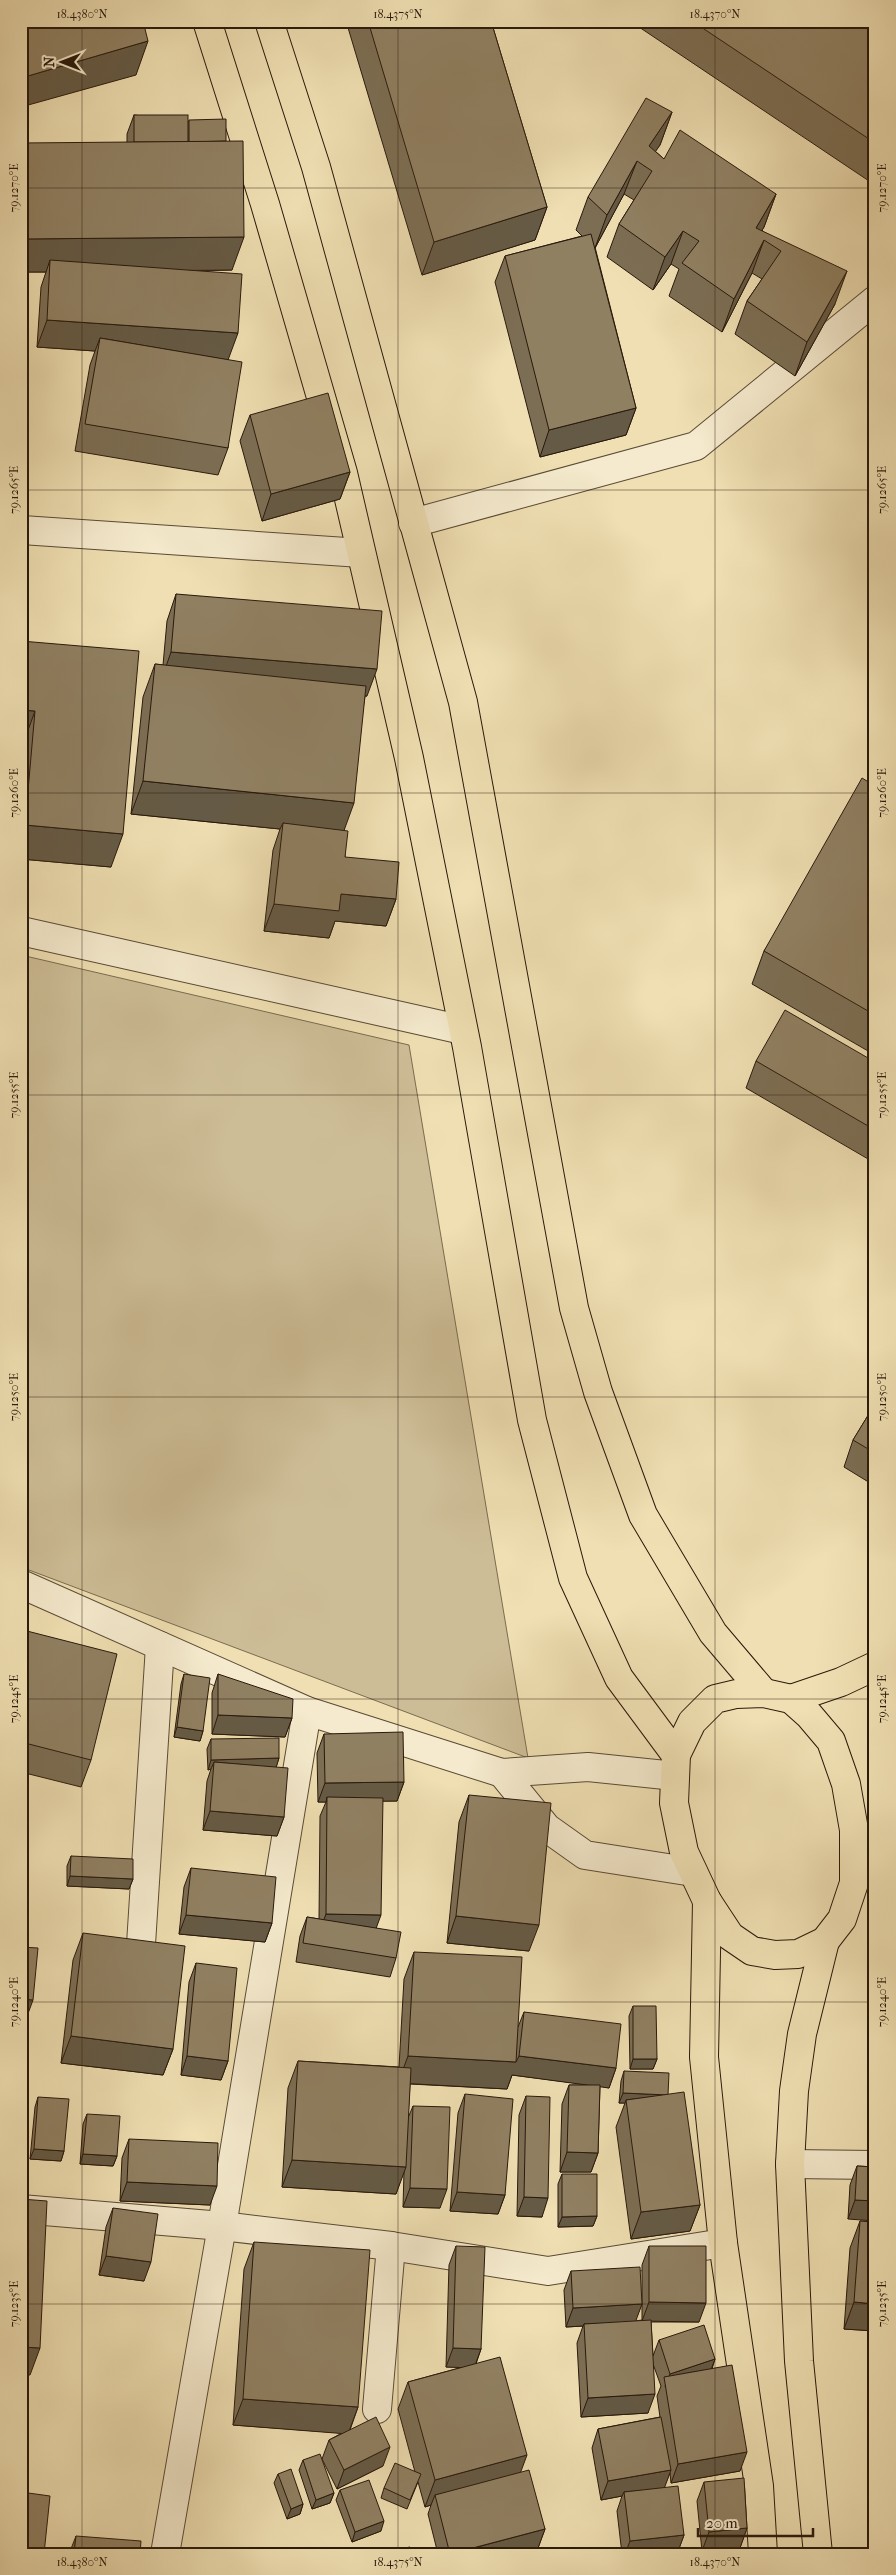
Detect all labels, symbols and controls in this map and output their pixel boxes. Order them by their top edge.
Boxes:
text: 18.4380°N [56,7,108,21]
text: 18.4375°N [373,7,423,21]
text: 18.4370°N [690,7,740,21]
north arrow [38,38,88,88]
text: N [41,56,58,67]
text: 79.1270°E [7,164,21,212]
text: 79.1270°E [875,164,889,212]
text: 79.1265°E [7,466,21,514]
text: 79.1265°E [875,466,889,514]
text: 79.1260°E [7,768,21,818]
text: 79.1260°E [875,768,889,818]
text: 79.1255°E [7,1072,21,1118]
text: 79.1255°E [875,1072,889,1118]
text: 79.1250°E [7,1373,21,1421]
text: 79.1250°E [875,1373,889,1421]
text: 79.1245°E [7,1675,21,1723]
text: 79.1245°E [875,1675,889,1723]
text: 79.1240°E [7,1977,21,2027]
text: 79.1240°E [875,1977,889,2027]
text: 79.1235°E [7,2281,21,2327]
text: 79.1235°E [875,2281,889,2327]
scale bar [698,2505,814,2537]
text: 20 m [706,2514,738,2532]
text: 18.4380°N [56,2555,108,2569]
text: 18.4375°N [373,2555,423,2569]
text: 18.4370°N [690,2555,740,2569]

